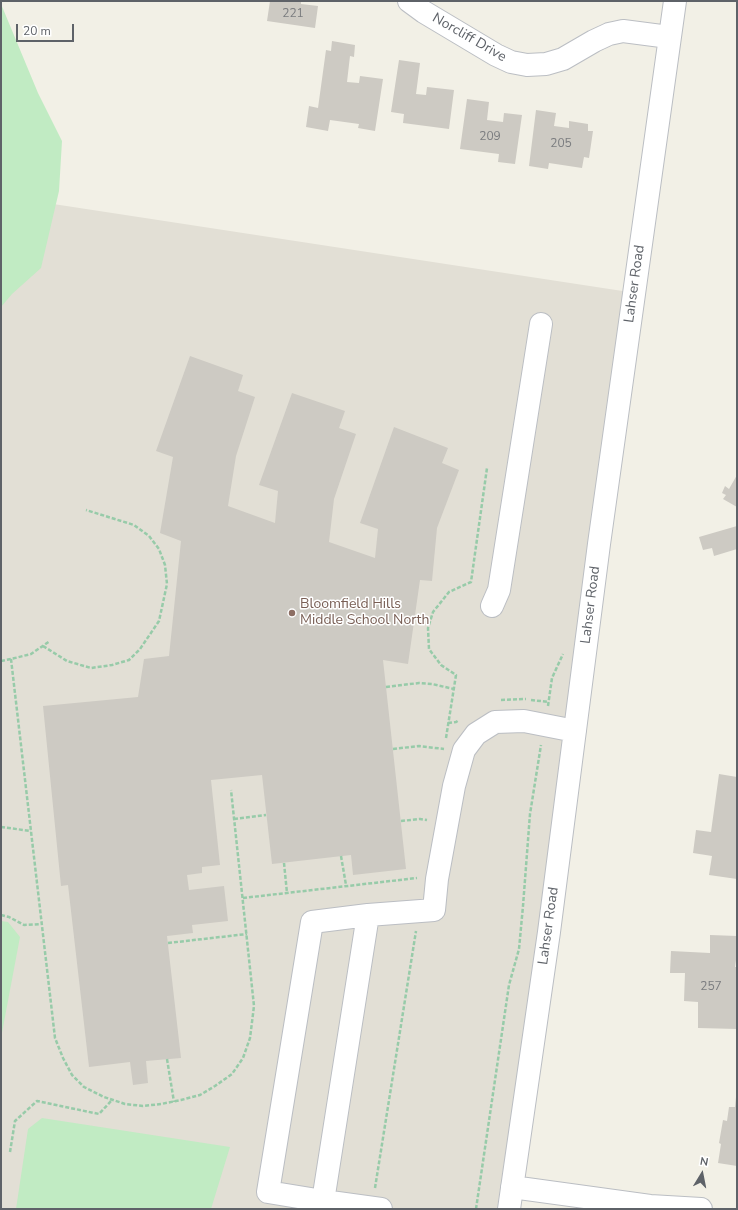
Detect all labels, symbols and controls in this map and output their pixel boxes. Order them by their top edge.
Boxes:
house number: 221 [282,7,304,21]
street label: Norcliff Drive [429,10,509,66]
scale bar [18,16,76,42]
text: 20 m [23,23,51,39]
house number: 209 [479,130,501,144]
house number: 205 [550,137,572,151]
street label: Lahser Road [621,244,649,324]
street label: Lahser Road [578,565,604,645]
place label: Bloomfield Hills Middle School North [300,597,429,630]
marker: Bloomfield Hills Middle School North [287,608,297,618]
street label: Lahser Road [535,886,563,966]
house number: 257 [700,980,722,994]
north arrow [682,1154,722,1194]
text: N [699,1154,710,1170]

